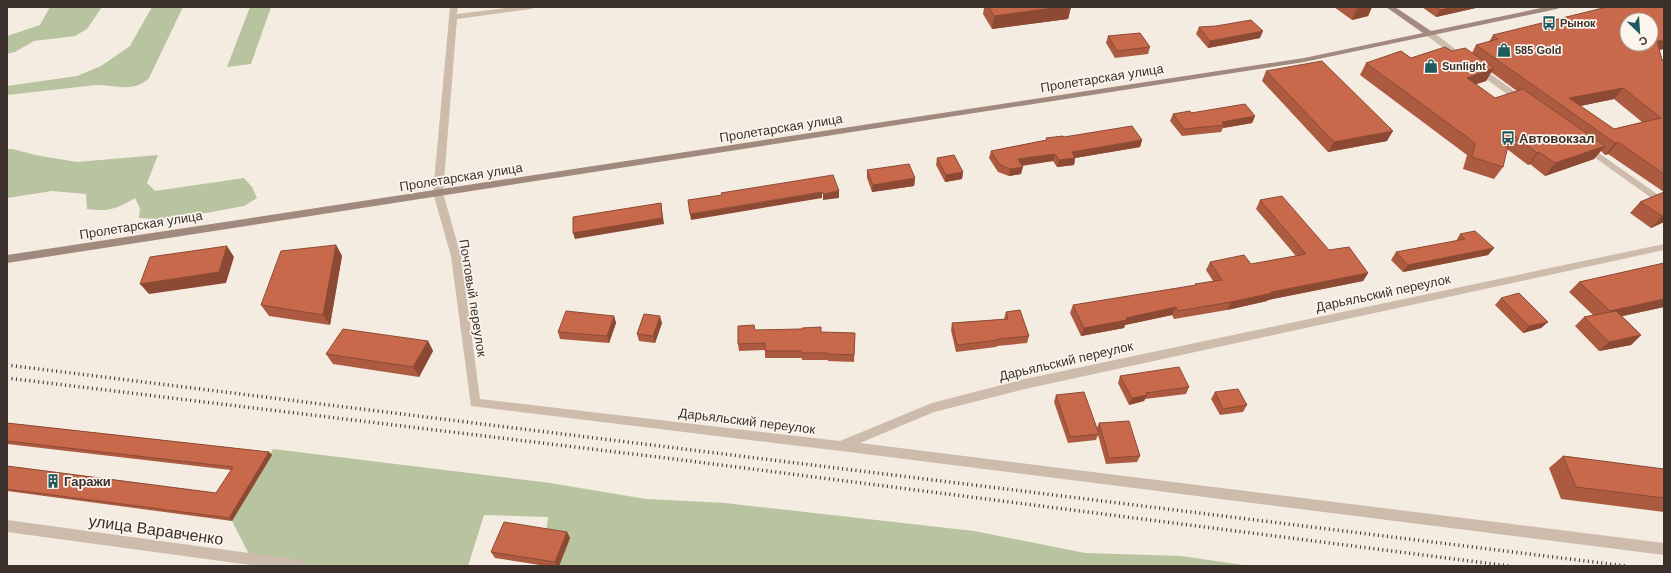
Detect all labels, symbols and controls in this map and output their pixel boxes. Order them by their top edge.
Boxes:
north arrow [1619,12,1659,52]
bus stop icon: Рынок [1541,15,1557,31]
place label: Рынок [1560,17,1596,29]
text: С [1637,34,1649,48]
shop icon: 585 Gold [1496,42,1512,58]
place label: 585 Gold [1515,44,1561,56]
shop icon: Sunlight [1423,58,1439,74]
place label: Sunlight [1442,60,1486,72]
street label: Пролетарская улица [1039,61,1165,95]
street label: Пролетарская улица [718,111,844,145]
bus stop icon: Автовокзал [1500,130,1516,146]
place label: Автовокзал [1519,131,1594,146]
street label: Пролетарская улица [398,160,524,194]
street label: Пролетарская улица [78,208,204,242]
street label: Почтовый переулок [456,238,490,358]
street label: Дарьяльский переулок [1314,271,1452,315]
street label: Дарьяльский переулок [997,338,1135,384]
street label: Дарьяльский переулок [678,405,816,437]
building icon: Гаражи [45,473,61,489]
place label: Гаражи [64,474,111,489]
street label: улица Варавченко [88,512,224,548]

